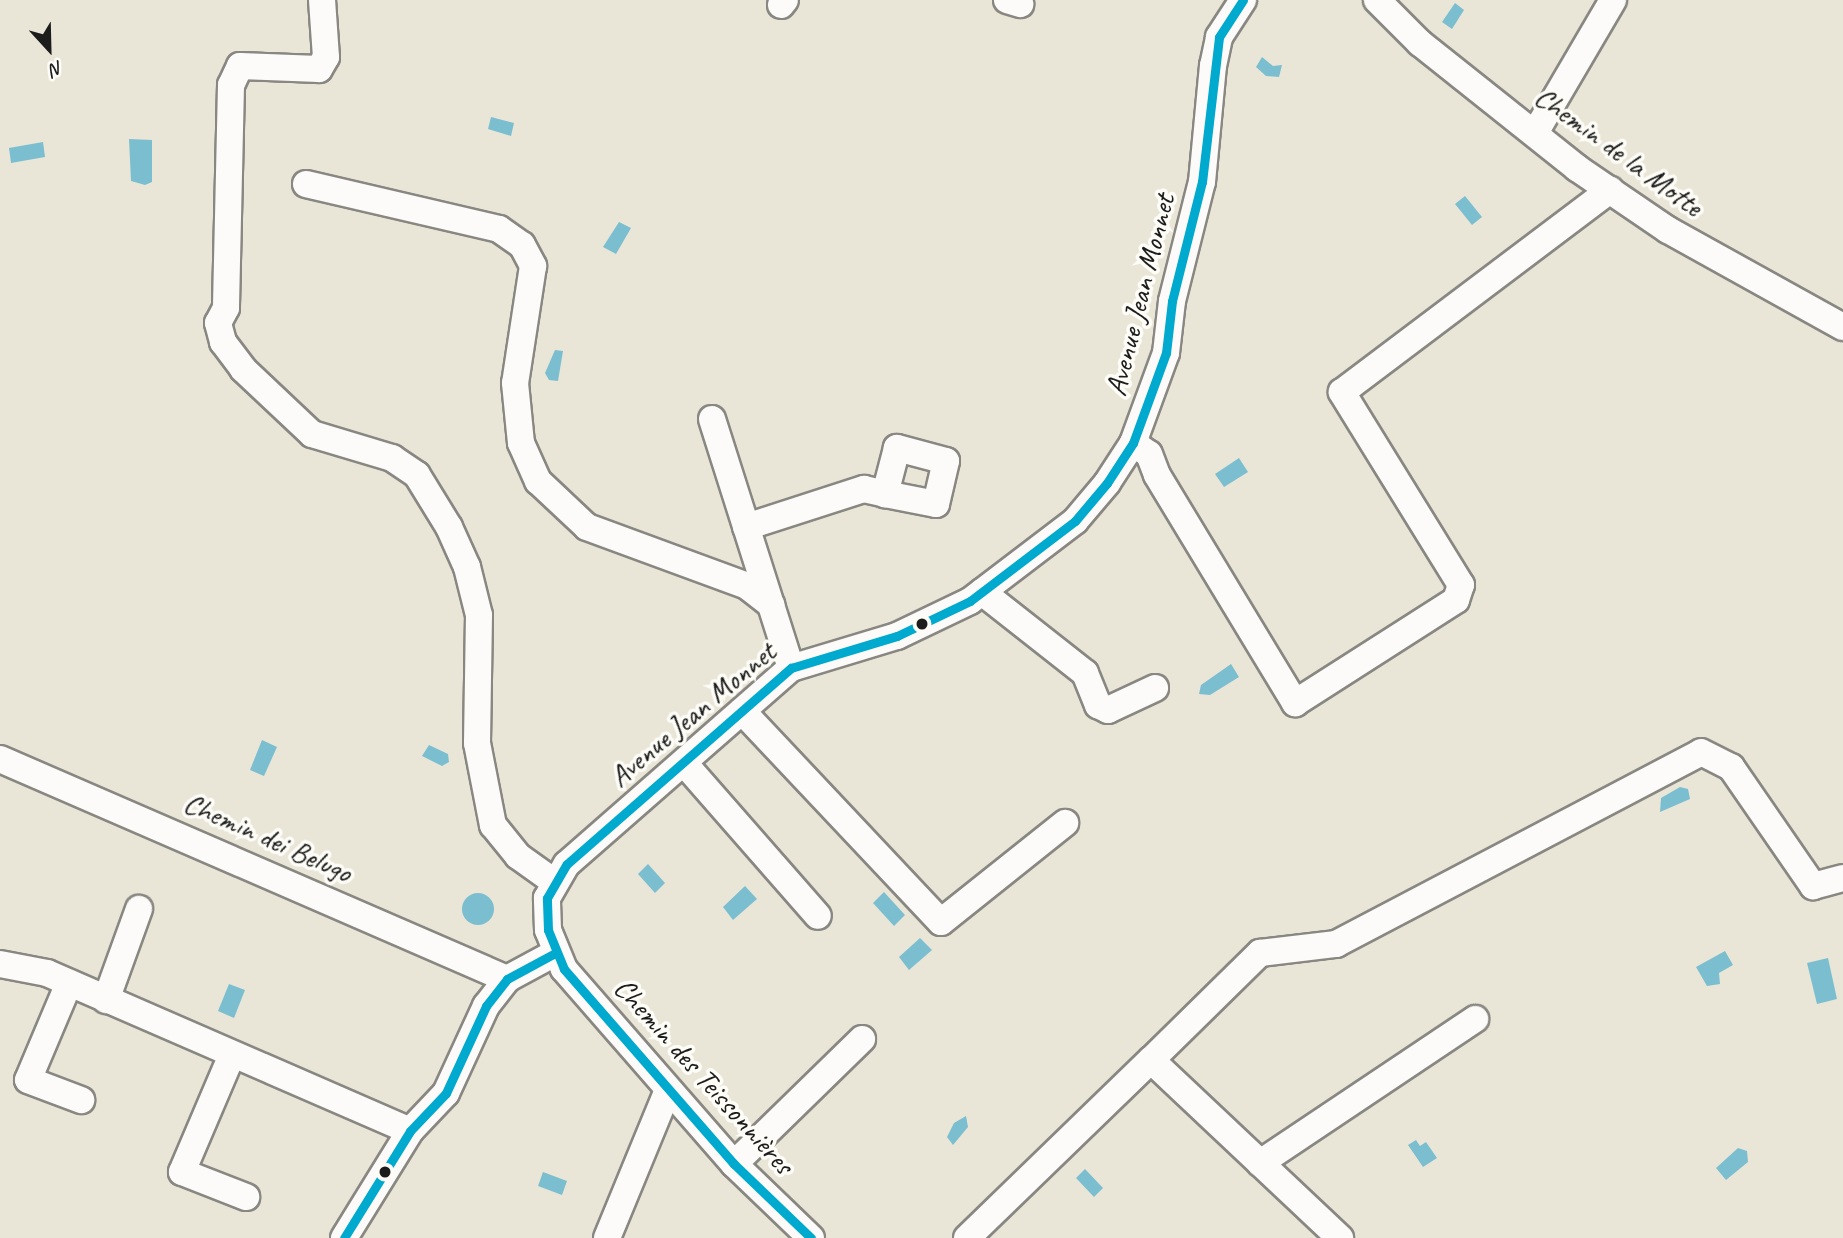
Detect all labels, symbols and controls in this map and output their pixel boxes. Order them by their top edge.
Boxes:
north arrow [14,14,84,84]
text: N [47,55,67,82]
street label: Chemin de la Motte [1528,78,1710,224]
street label: Avenue Jean Monnet [1098,190,1182,400]
unlabelled marker [915,617,929,631]
street label: Avenue Jean Monnet [601,634,783,794]
street label: Chemin dei Belugo [178,784,358,890]
street label: Chemin des Teissonnières [606,970,802,1182]
unlabelled marker [378,1165,392,1179]

